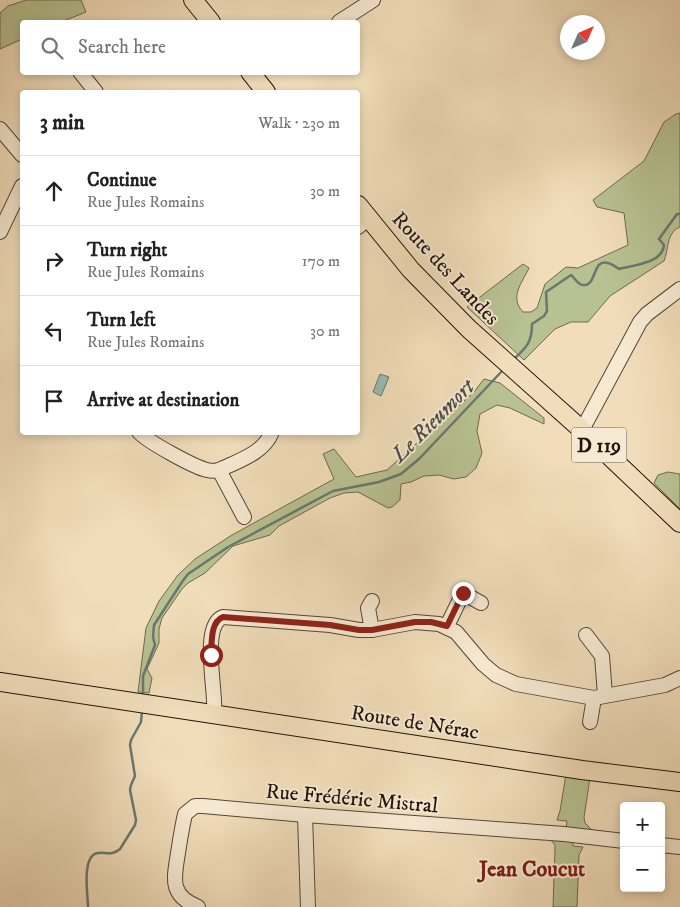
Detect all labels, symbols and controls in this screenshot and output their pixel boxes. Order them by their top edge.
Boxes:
north arrow [560,15,605,60]
search box [20,20,360,75]
icon: search [38,34,66,62]
text: Search here [78,36,166,59]
text: 3 min [40,110,85,136]
text: Walk · 230 m [258,113,340,133]
text: Continue [87,169,157,192]
icon: ahead [40,177,68,205]
text: 30 m [310,181,340,201]
text: Rue Jules Romains [87,192,204,212]
street label: Route des Landes [386,206,505,331]
text: Turn right [87,239,167,262]
icon: right [40,247,68,275]
text: 170 m [302,251,340,271]
text: Rue Jules Romains [87,262,204,282]
text: Turn left [87,309,156,332]
icon: left [40,317,68,345]
text: 30 m [310,321,340,341]
text: Rue Jules Romains [87,332,204,352]
water label: Le Rieumort [384,373,481,470]
icon: arrive [40,387,68,415]
text: Arrive at destination [87,389,239,412]
road number: D 119 [572,428,626,462]
route end [452,582,475,605]
route start [200,644,223,667]
street label: Route de Nérac [349,700,481,746]
street label: Rue Frédéric Mistral [265,779,440,820]
map controls [620,802,665,892]
button: + [620,802,665,847]
button: − [620,847,665,892]
district label: Jean Coucut [476,856,585,883]

